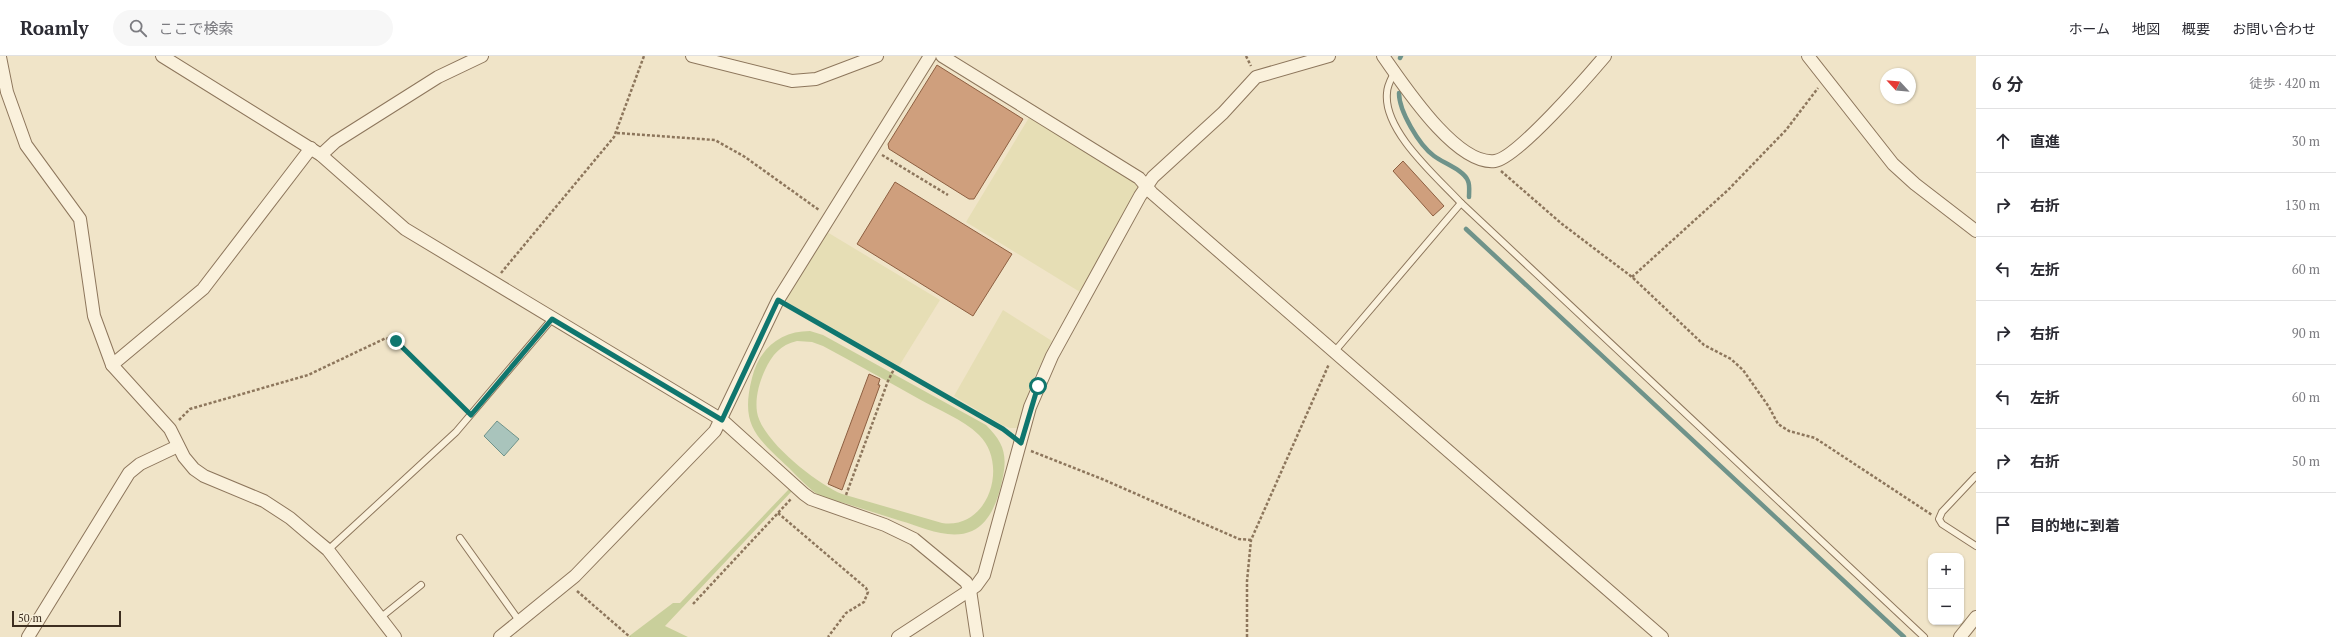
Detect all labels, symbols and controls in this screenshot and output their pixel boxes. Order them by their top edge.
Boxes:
search box [113,10,393,46]
text: Roamly [20,15,89,40]
icon: search [127,17,149,39]
text: ここで検索 [159,18,234,38]
text: ホーム [2068,19,2110,38]
text: 地図 [2132,19,2160,38]
text: 概要 [2182,19,2210,38]
text: お問い合わせ [2232,19,2316,38]
north arrow [1880,68,1916,104]
text: 6 分 [1992,72,2023,95]
text: 徒歩 · 420 m [2249,74,2320,92]
icon: ahead [1992,130,2014,152]
text: 直進 [2030,131,2060,151]
text: 30 m [2292,132,2320,150]
icon: right [1992,194,2014,216]
text: 右折 [2030,195,2060,215]
text: 130 m [2285,196,2320,214]
icon: left [1992,258,2014,280]
text: 左折 [2030,259,2060,279]
text: 60 m [2292,260,2320,278]
icon: right [1992,322,2014,344]
text: 右折 [2030,323,2060,343]
text: 90 m [2292,324,2320,342]
route end [387,332,405,350]
route start [1029,377,1047,395]
icon: left [1992,386,2014,408]
text: 左折 [2030,387,2060,407]
text: 60 m [2292,388,2320,406]
icon: right [1992,450,2014,472]
text: 右折 [2030,451,2060,471]
text: 50 m [2292,452,2320,470]
icon: arrive [1992,514,2014,536]
text: 目的地に到着 [2030,515,2120,535]
map controls [1928,553,1964,625]
button: + [1928,553,1964,589]
button: − [1928,589,1964,625]
scale bar [12,609,121,628]
text: 50 m [18,611,42,625]

